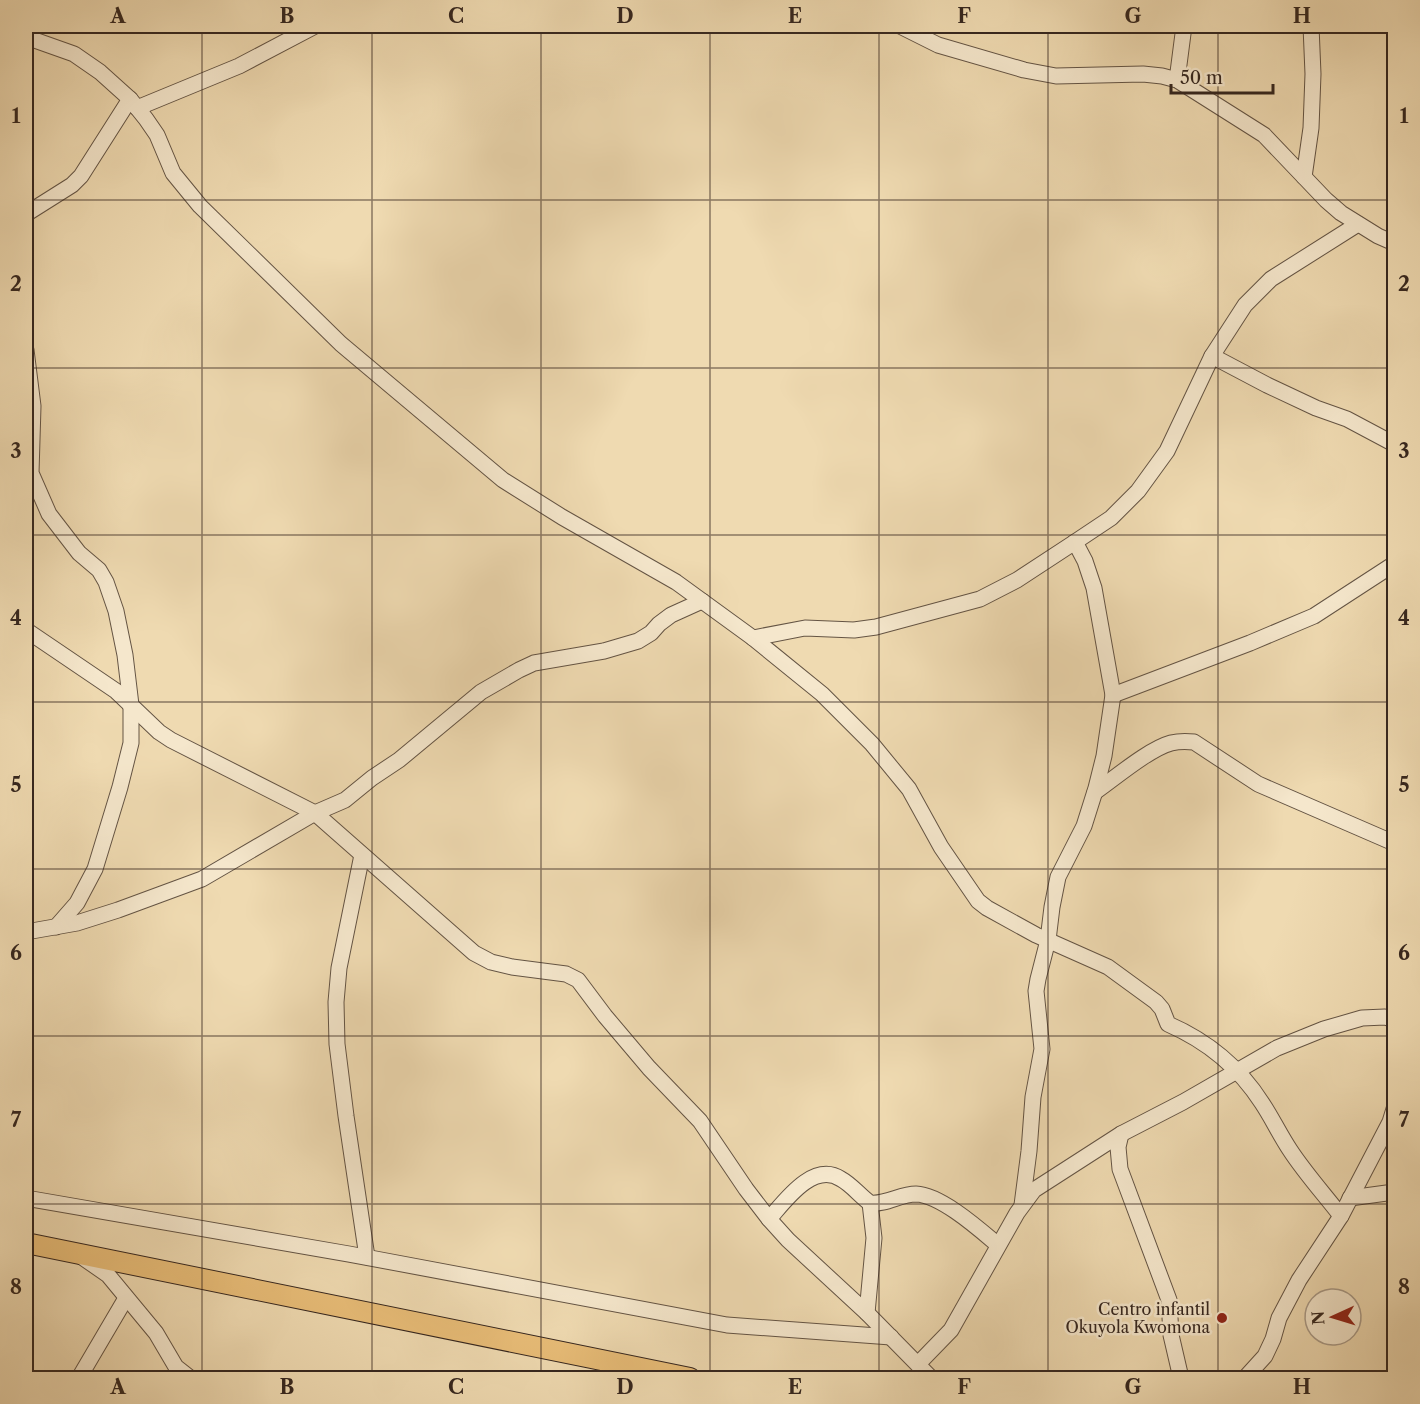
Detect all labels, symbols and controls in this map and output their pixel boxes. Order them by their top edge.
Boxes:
text: A [109,4,126,28]
text: B [280,4,295,28]
text: C [448,4,464,28]
text: D [616,4,634,28]
text: E [788,4,802,28]
text: F [957,4,971,28]
text: G [1125,4,1142,28]
text: H [1293,4,1311,28]
scale bar [1171,57,1273,95]
text: 50 m [1180,67,1223,89]
text: 1 [12,104,21,128]
text: 1 [1400,104,1409,128]
text: 2 [10,272,22,296]
text: 2 [1398,272,1410,296]
text: 3 [10,439,22,463]
text: 3 [1398,439,1410,463]
text: 4 [10,606,22,630]
text: 4 [1398,606,1410,630]
text: 5 [10,773,22,797]
text: 5 [1398,773,1410,797]
text: 6 [10,941,22,965]
text: 6 [1398,941,1410,965]
text: 7 [11,1108,22,1132]
text: 7 [1399,1108,1410,1132]
text: 8 [10,1275,22,1299]
text: 8 [1398,1275,1410,1299]
north arrow [1303,1287,1363,1347]
place label: Centro infantil Okuyola Kwomona [1066,1299,1211,1337]
text: N [1308,1310,1328,1326]
marker: Centro infantil Okuyola Kwomona [1215,1311,1229,1325]
text: A [109,1375,126,1399]
text: B [280,1375,295,1399]
text: C [448,1375,464,1399]
text: D [616,1375,634,1399]
text: E [788,1375,802,1399]
text: F [957,1375,971,1399]
text: G [1125,1375,1142,1399]
text: H [1293,1375,1311,1399]

